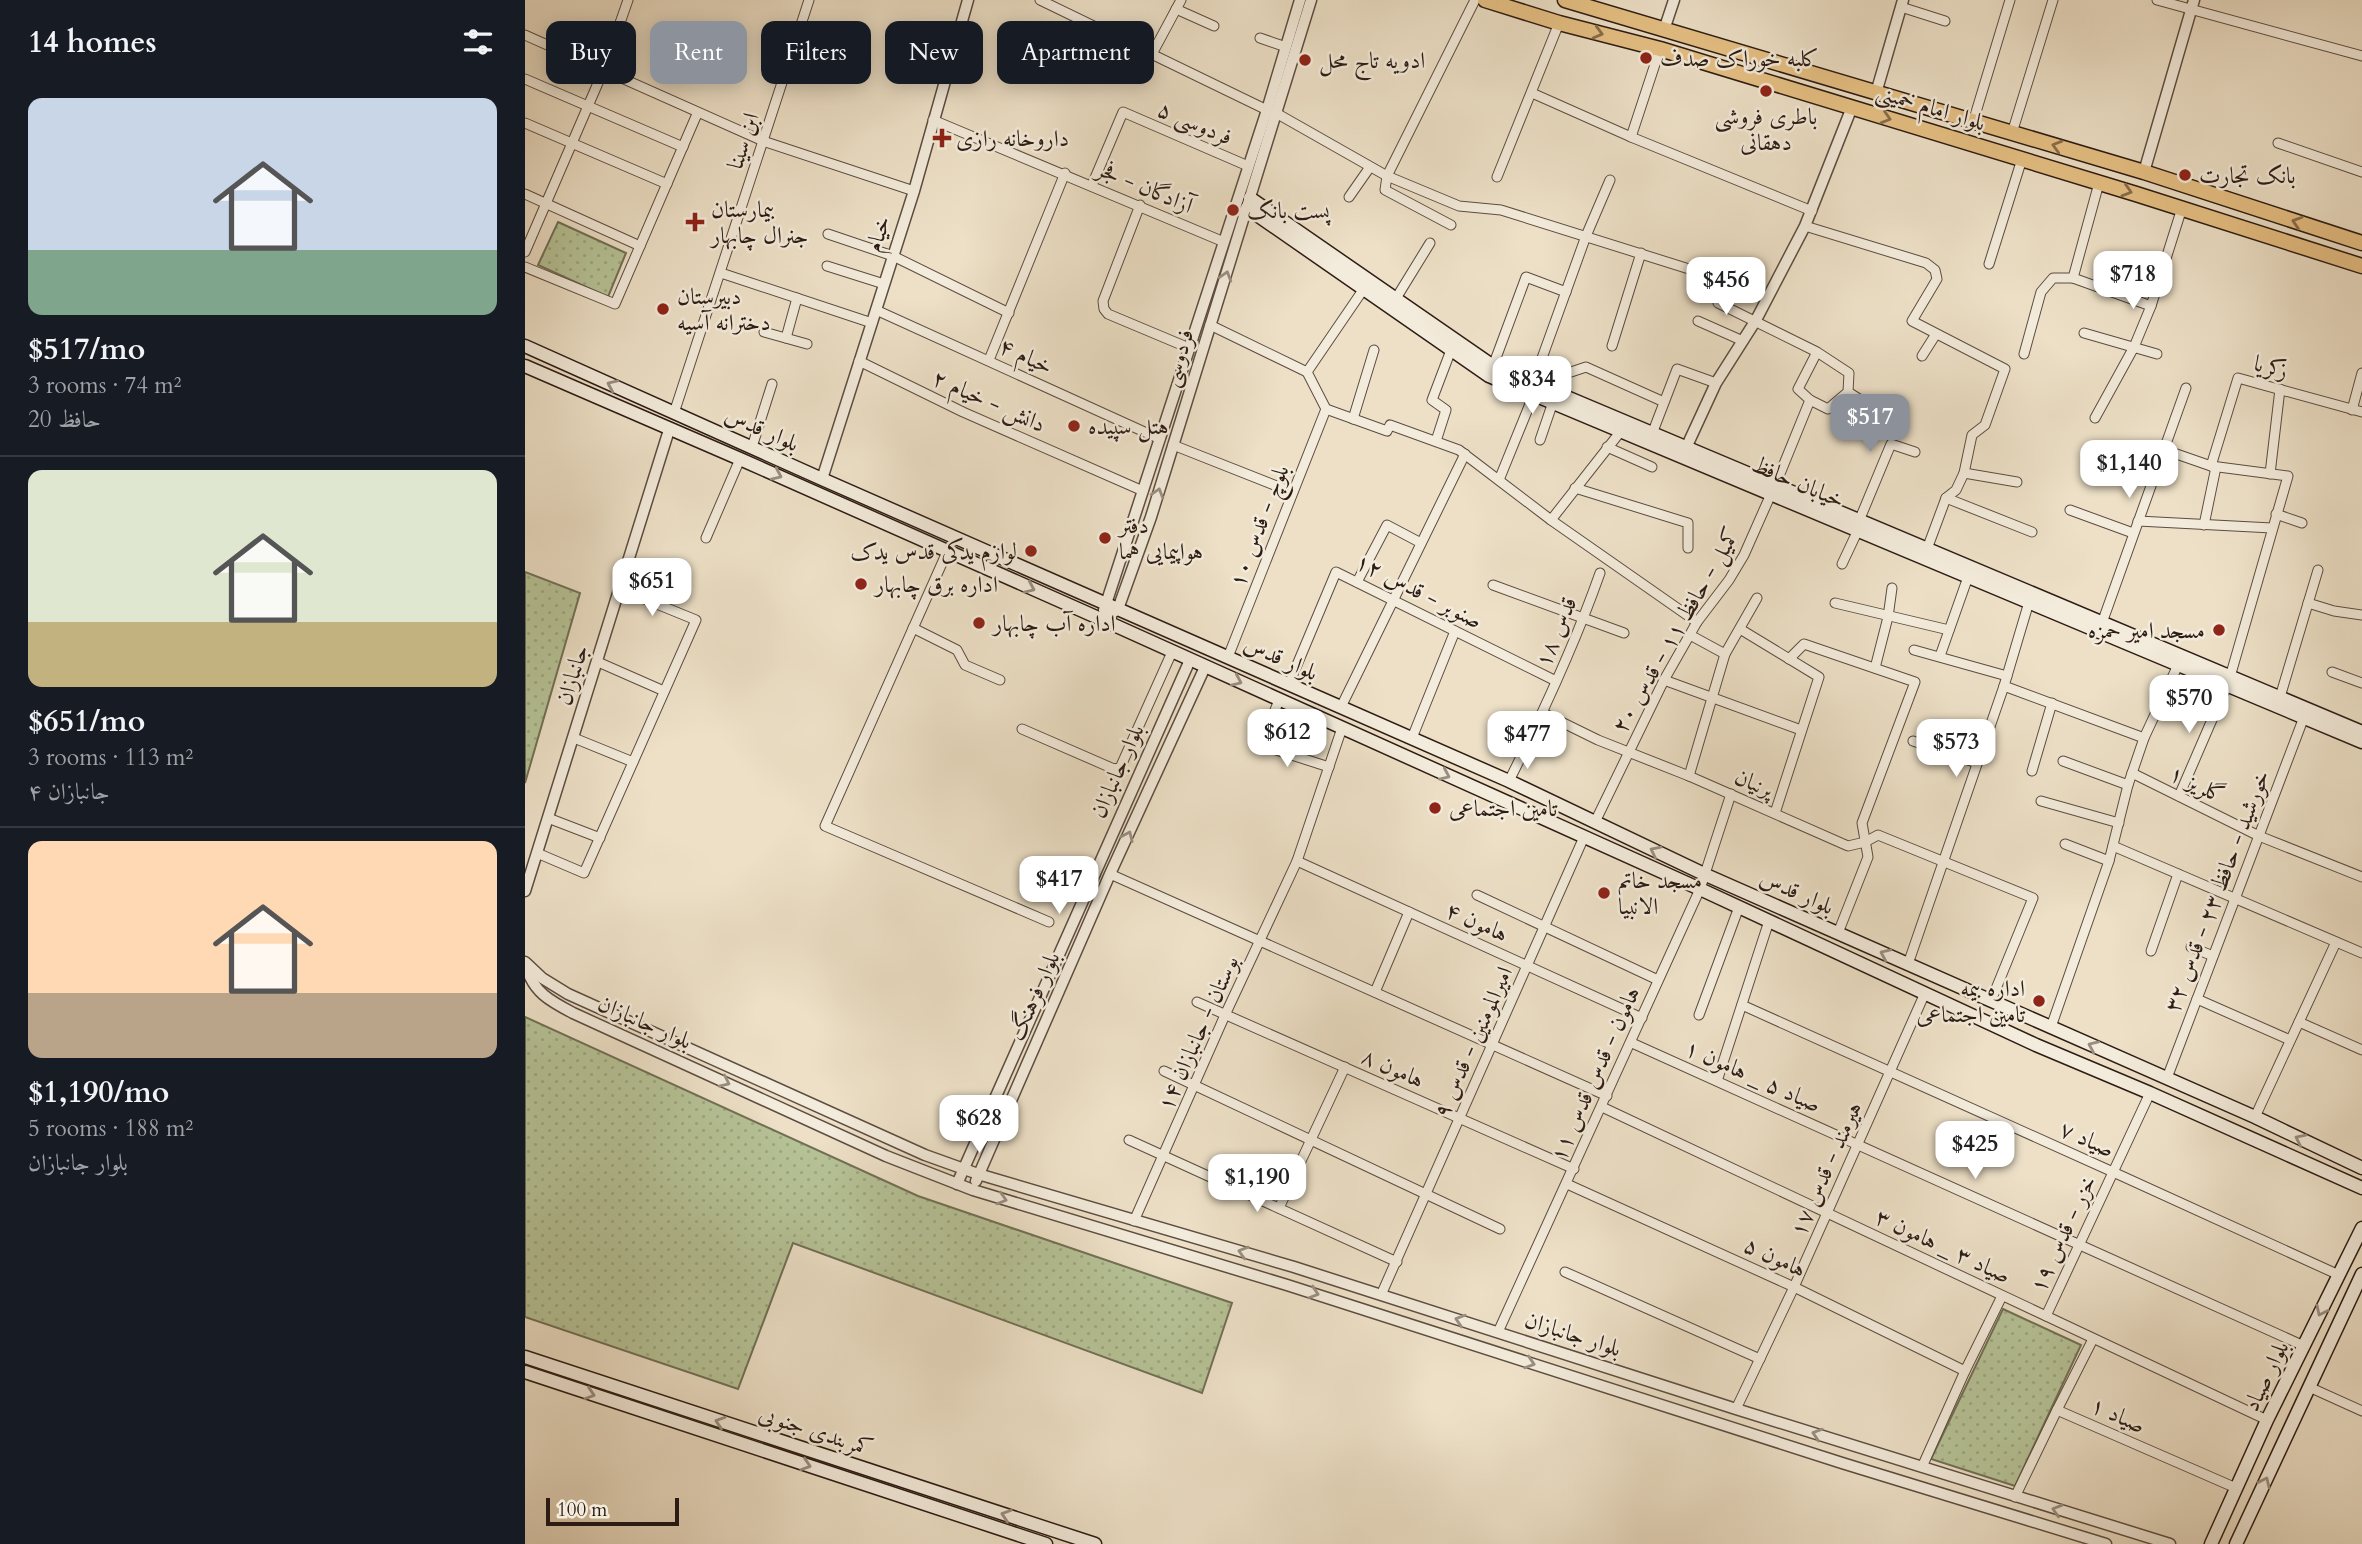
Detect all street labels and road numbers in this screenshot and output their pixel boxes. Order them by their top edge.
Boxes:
street label: بلوار امام خمینی [1871,76,1989,142]
street label: فردوسی ۵ [1152,93,1237,154]
street label: ابن سینا [719,109,767,173]
street label: آزادگان - فجر [1090,152,1201,222]
street label: خیام [858,212,902,257]
street label: فردوسی [1155,325,1202,391]
street label: خیام ۴ [992,330,1058,386]
street label: زکریا [2250,348,2292,386]
street label: دانش - خیام ۲ [926,362,1051,443]
street label: بلوار قدس [720,399,804,459]
street label: خیابان حافظ [1747,449,1849,515]
street label: بلوچ - قدس ۱۰ [1221,460,1301,594]
street label: کمیل - حافظ ۱۱ - قدس ۲۰ [1604,521,1749,739]
street label: صنوبر - قدس ۱۲ [1350,546,1488,636]
street label: قدس ۱۸ [1527,592,1585,672]
street label: بلوار قدس [1239,628,1323,688]
street label: جانبازان [548,641,596,709]
street label: بلوار جانبازان [1083,719,1151,823]
street label: گلریز ۱ [2164,757,2230,811]
street label: پرنیان [1730,761,1780,806]
street label: خورشید - حافظ ۲۳ - قدس ۳۲ [2157,766,2277,1016]
street label: بلوار قدس [1755,862,1839,922]
street label: هامون ۴ [1441,895,1513,949]
street label: بلوار فرهنگ [1001,946,1067,1046]
street label: بوستان - جانبازان ۱۴ [1150,950,1246,1116]
street label: امیرالمومنین - قدس ۹ [1426,962,1520,1122]
street label: هامون - قدس قدس ۱۱ [1543,982,1647,1166]
street label: بلوار جانبازان [593,988,697,1056]
street label: صیاد ۵ _ هامون ۱ [1680,1032,1826,1120]
street label: هامون ۸ [1357,1041,1429,1095]
street label: هیرمند - قدس ۱۷ [1782,1097,1870,1241]
street label: صیاد ۷ [2055,1113,2119,1165]
street label: خزر - قدس ۱۹ [2022,1171,2104,1297]
street label: صیاد ۳ _ هامون ۳ [1870,1201,2016,1291]
street label: هامون ۵ [1739,1229,1811,1285]
street label: بلوار جانبازان [1521,1304,1625,1364]
street label: بلوار صیاد [2236,1335,2296,1417]
street label: صیاد ۱ [2086,1389,2150,1441]
street label: کمربندی جنوبی [755,1398,877,1464]

